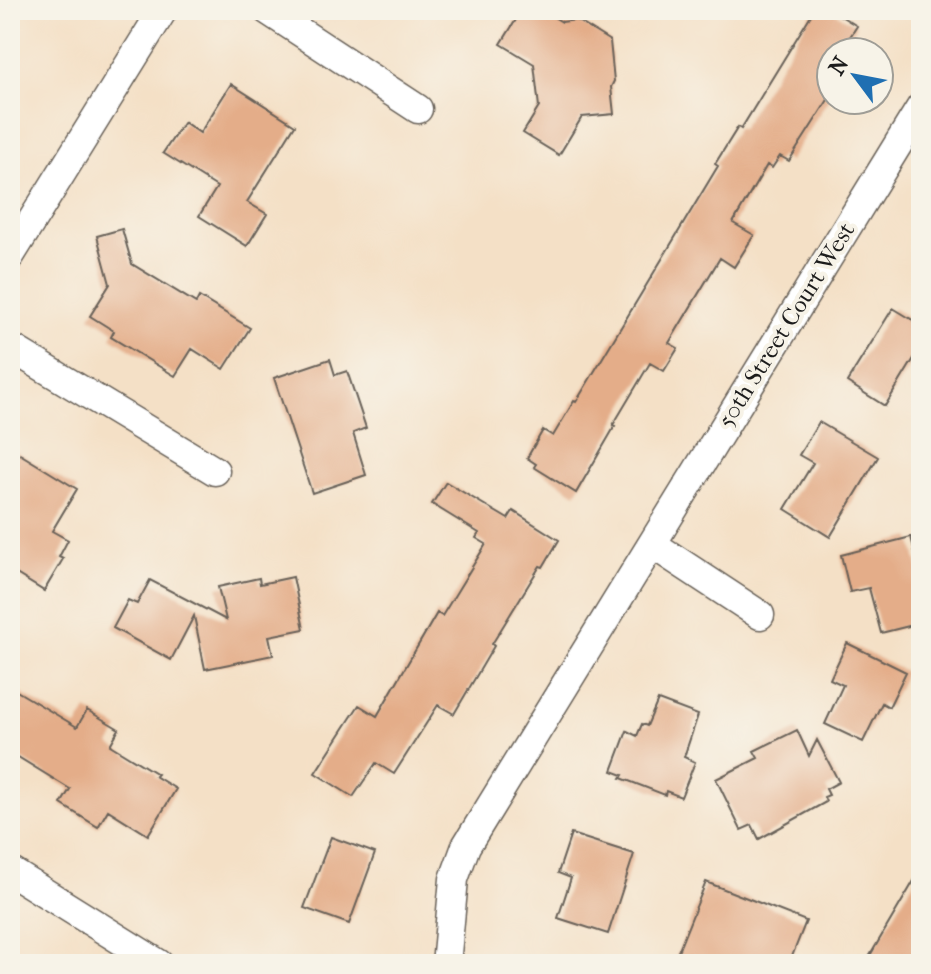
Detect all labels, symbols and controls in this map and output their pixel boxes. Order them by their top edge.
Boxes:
north arrow [815,36,895,116]
text: N [823,52,854,80]
street label: 50th Street Court West [712,217,861,433]

